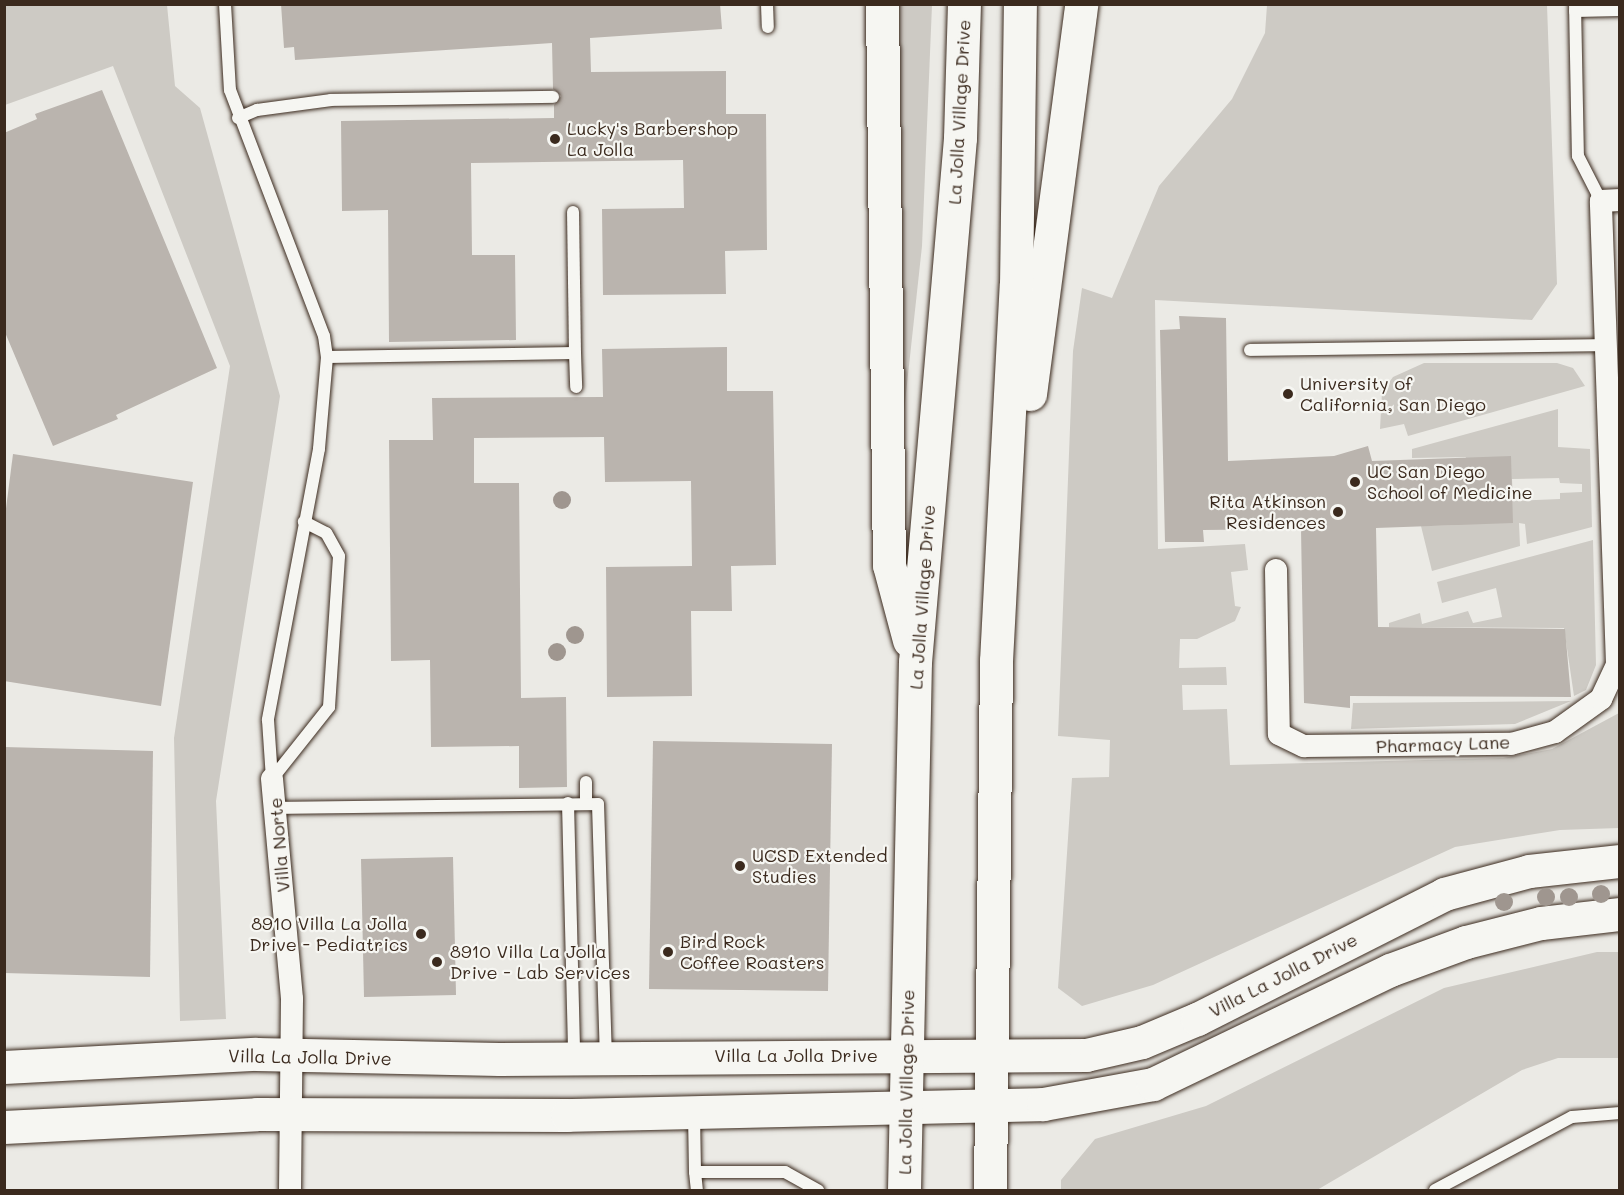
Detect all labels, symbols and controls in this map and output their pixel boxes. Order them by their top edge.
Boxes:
street label: La Jolla Village Drive [943,19,975,205]
place label: Lucky's Barbershop La Jolla [567,118,738,160]
marker: Lucky's Barbershop La Jolla [548,132,562,146]
place label: University of California, San Diego [1300,373,1486,416]
marker: University of California, San Diego [1281,387,1295,401]
place label: UC San Diego School of Medicine [1367,461,1533,504]
marker: UC San Diego School of Medicine [1348,475,1362,489]
place label: Rita Atkinson Residences [1209,491,1326,534]
street label: La Jolla Village Drive [905,504,939,690]
marker: Rita Atkinson Residences [1331,505,1345,519]
street label: Pharmacy Lane [1375,731,1511,757]
street label: Villa Norte [264,797,294,893]
place label: UCSD Extended Studies [752,845,888,888]
marker: UCSD Extended Studies [733,859,747,873]
place label: 8910 Villa La Jolla Drive - Pediatrics [249,913,408,956]
marker: 8910 Villa La Jolla Drive - Pediatrics [412,925,430,943]
street label: Villa La Jolla Drive [1205,928,1361,1022]
place label: Bird Rock Coffee Roasters [680,931,825,974]
place label: 8910 Villa La Jolla Drive - Lab Services [450,941,630,984]
marker: Bird Rock Coffee Roasters [661,945,675,959]
marker: 8910 Villa La Jolla Drive - Lab Services [428,953,446,971]
street label: La Jolla Village Drive [894,989,918,1175]
street label: Villa La Jolla Drive [714,1044,878,1066]
street label: Villa La Jolla Drive [228,1045,392,1069]

